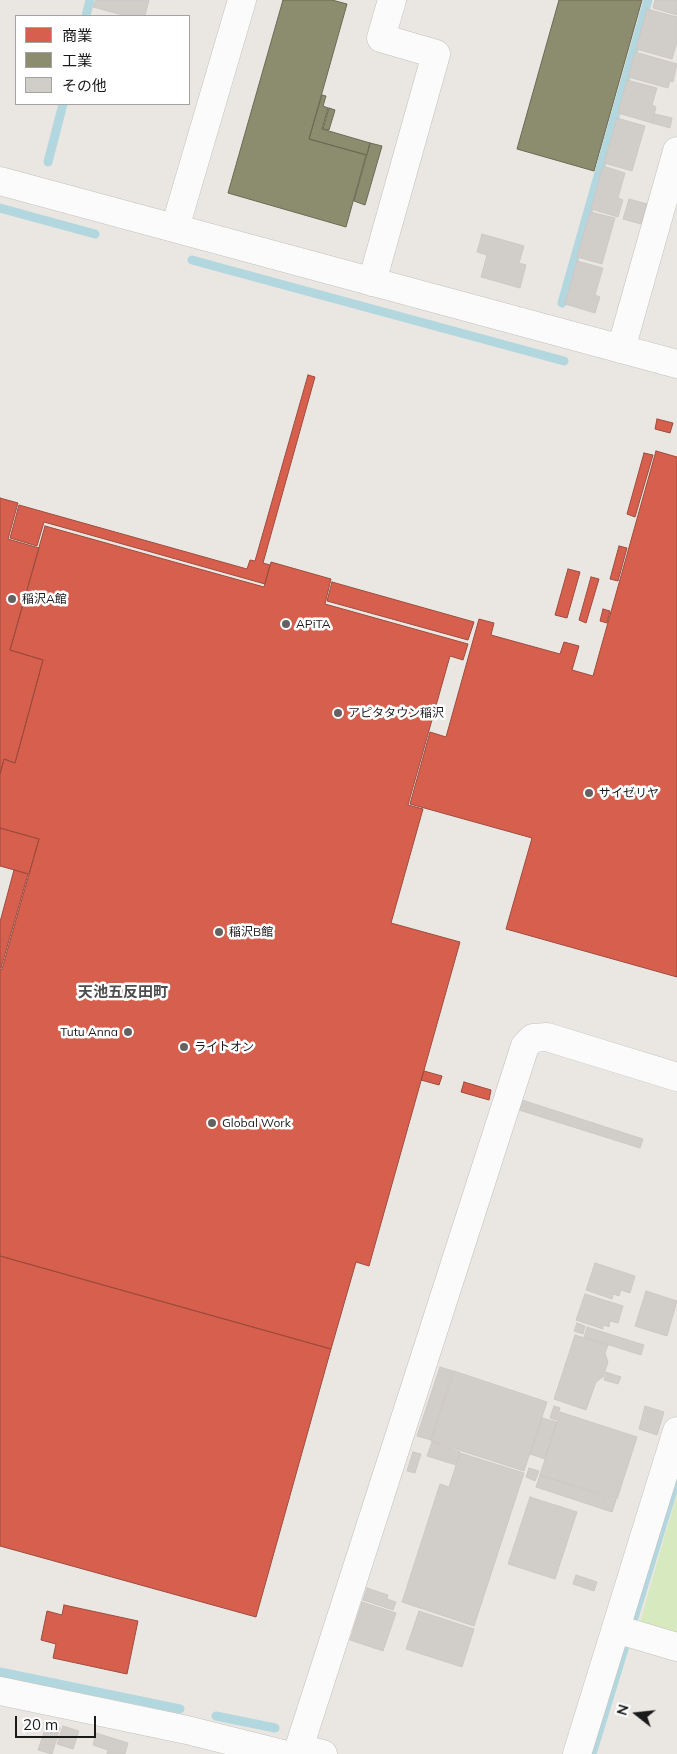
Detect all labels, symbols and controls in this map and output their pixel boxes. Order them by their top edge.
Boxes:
legend [15,15,190,105]
text: 商業 [62,26,92,45]
text: 工業 [62,51,92,70]
text: その他 [62,76,107,95]
place label: 稲沢A館 [22,592,67,606]
marker: 稲沢A館 [6,593,18,605]
place label: APiTA [296,617,331,631]
marker: APiTA [280,618,292,630]
place label: アピタタウン稲沢 [348,706,444,720]
marker: アピタタウン稲沢 [332,707,344,719]
place label: サイゼリヤ [599,786,659,800]
marker: サイゼリヤ [583,787,595,799]
place label: 稲沢B館 [229,925,273,939]
marker: 稲沢B館 [213,926,225,938]
district label: 天池五反田町 [78,983,168,1001]
place label: Tutu Anna [60,1025,118,1039]
marker: Tutu Anna [122,1026,134,1038]
place label: ライトオン [194,1040,254,1054]
marker: ライトオン [178,1041,190,1053]
place label: Global Work [222,1116,291,1130]
marker: Global Work [206,1117,218,1129]
north arrow [612,1689,662,1739]
text: N [612,1702,633,1717]
scale bar [18,1706,99,1738]
text: 20 m [23,1715,58,1734]

